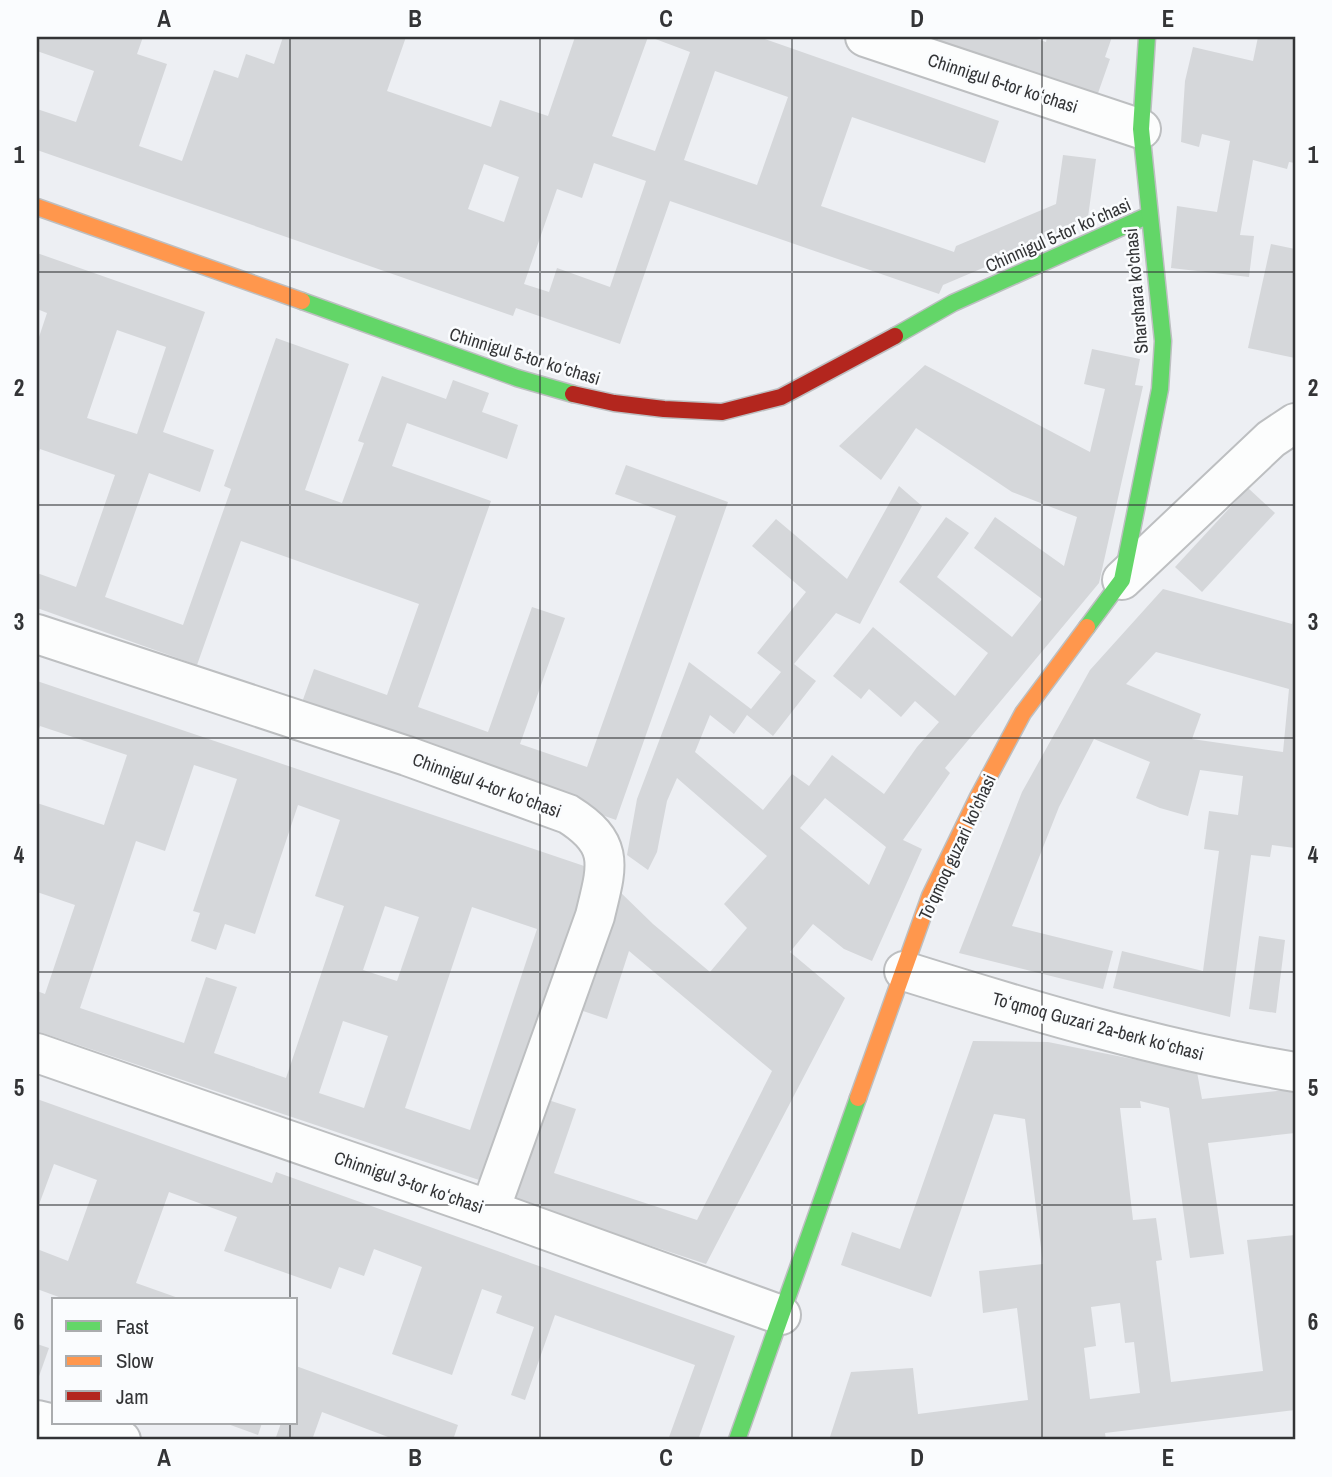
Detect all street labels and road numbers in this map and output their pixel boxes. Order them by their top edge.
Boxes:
street label: Chinnigul 6-tor koʻchasi [925,47,1081,119]
street label: Chinnigul 5-tor koʻchasi [981,192,1135,278]
street label: Sharshara ko'chasi [1118,227,1154,355]
street label: Chinnigul 5-tor koʻchasi [446,321,604,391]
street label: Chinnigul 4-tor koʻchasi [409,746,565,824]
street label: To'qmoq guzari ko'chasi [912,770,1002,924]
street label: Toʻqmoq Guzari 2a-berk koʻchasi [989,986,1207,1066]
street label: Chinnigul 3-tor koʻchasi [331,1145,487,1219]

